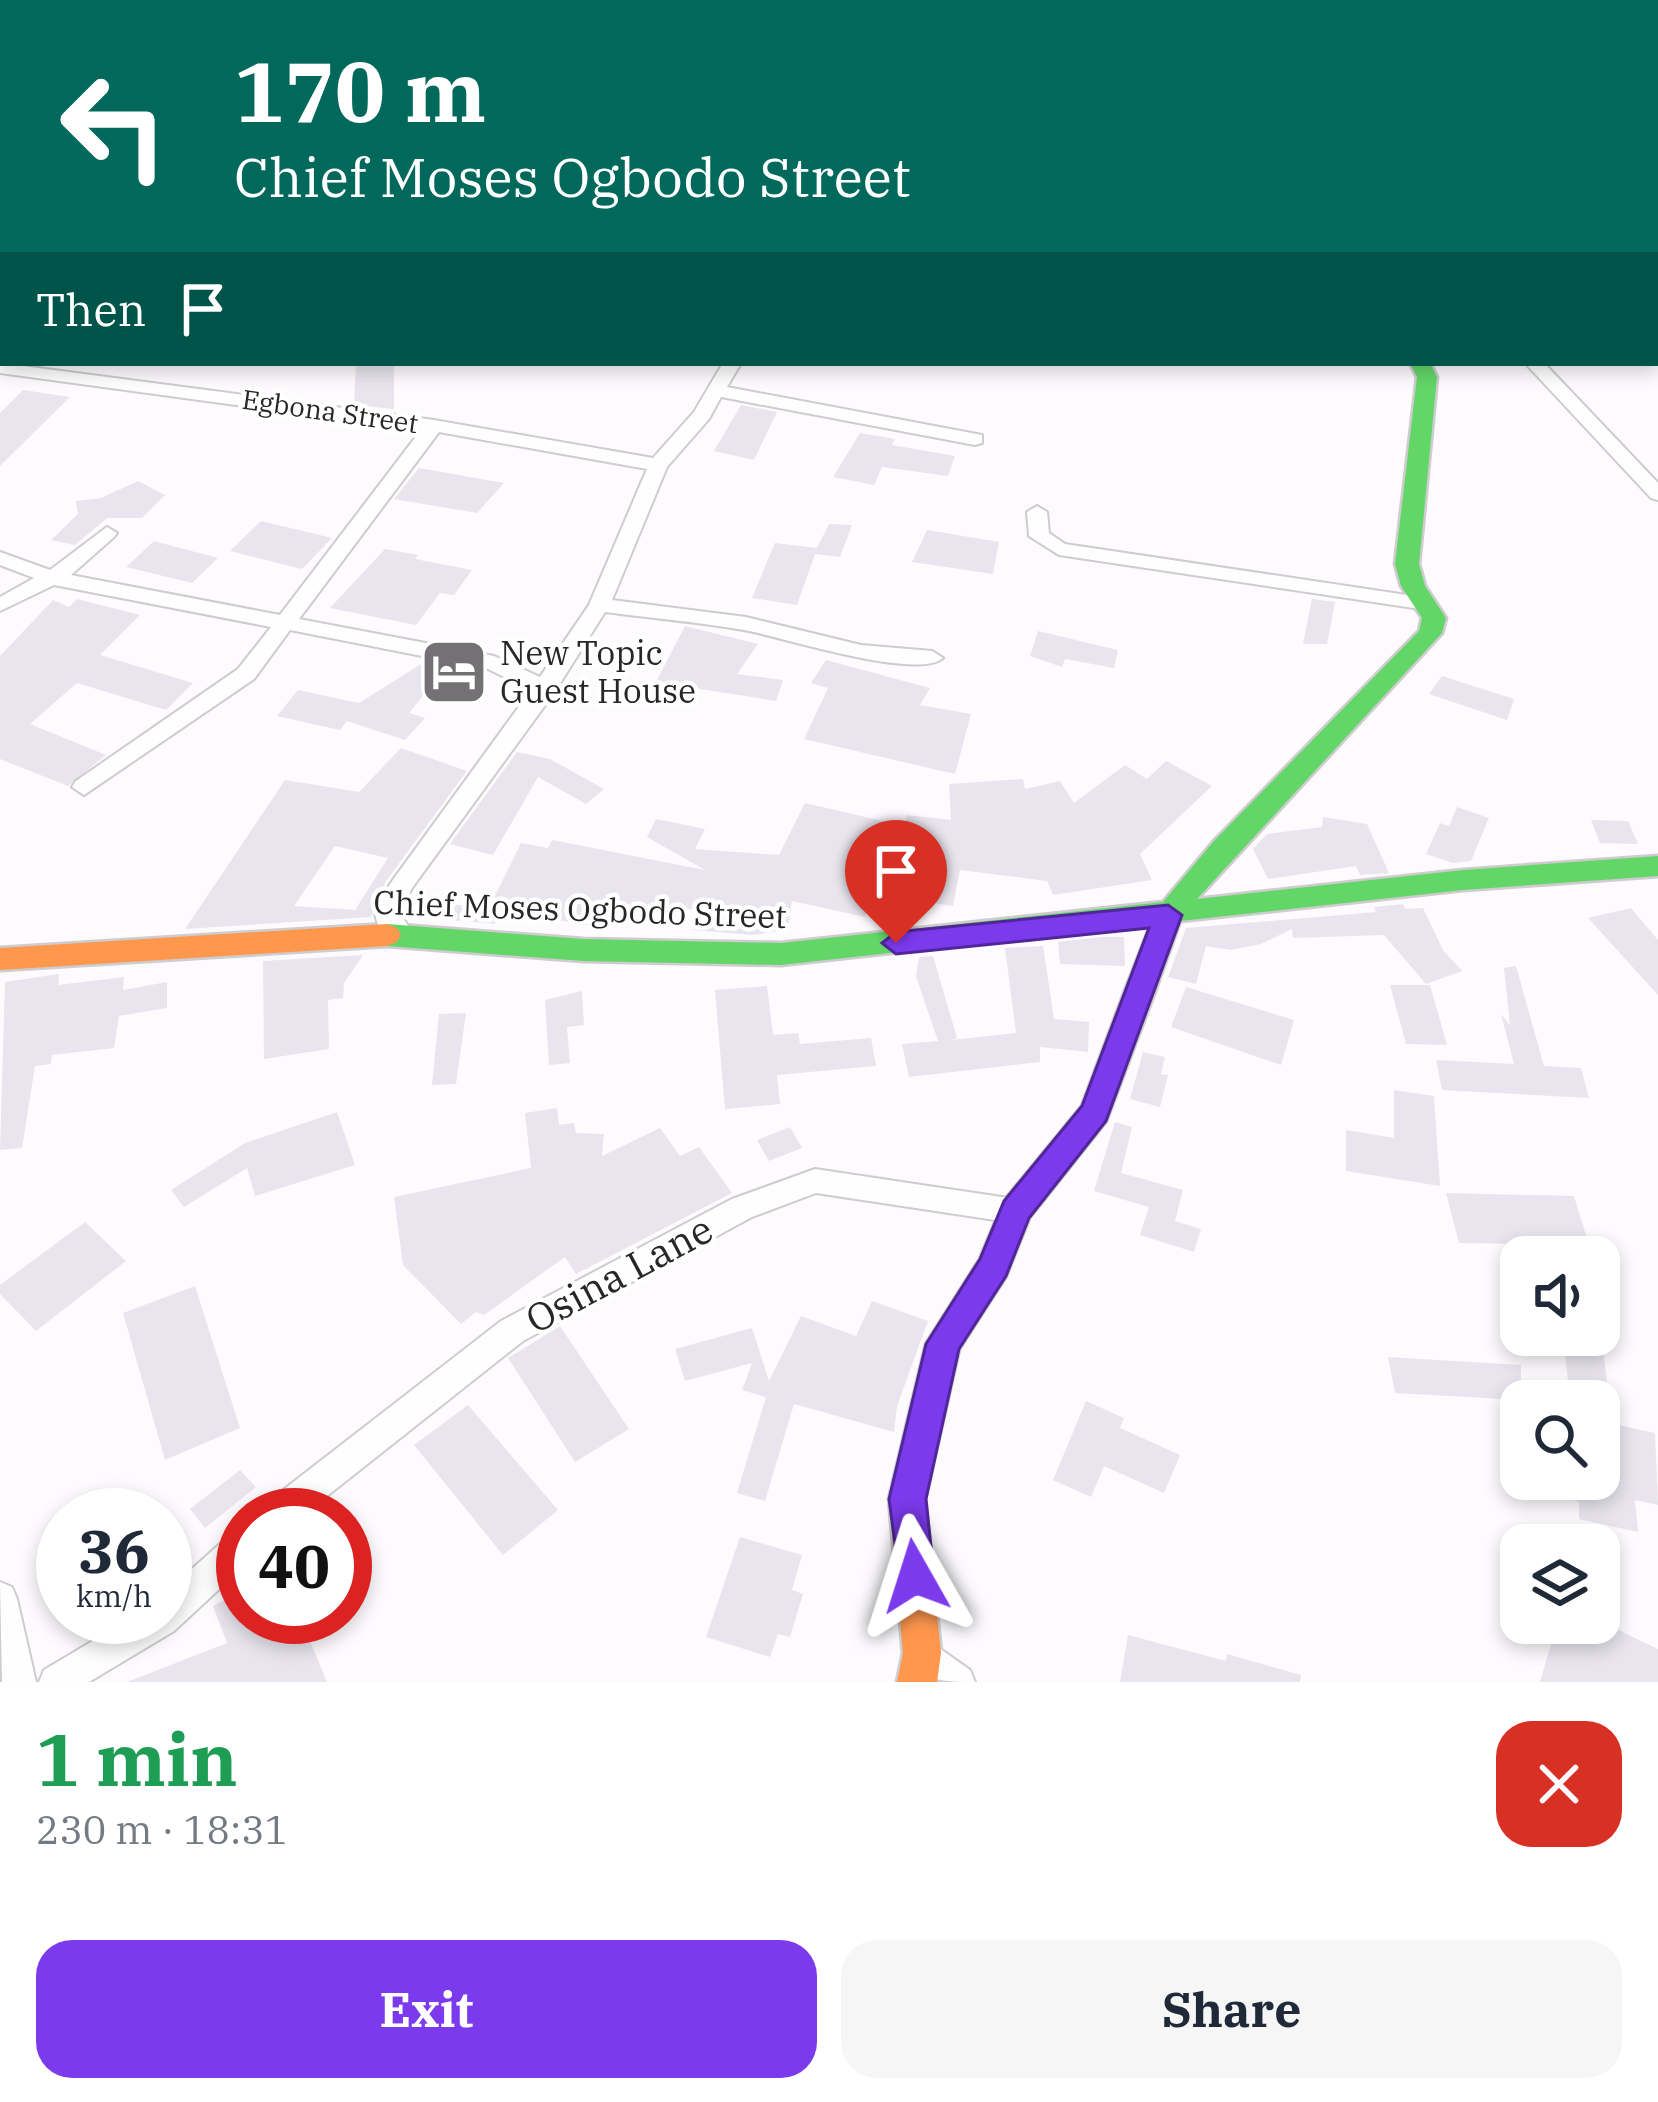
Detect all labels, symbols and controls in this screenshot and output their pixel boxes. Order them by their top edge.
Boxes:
text: 170 m [234,36,486,145]
icon: left [36,48,192,204]
text: Chief Moses Ogbodo Street [234,142,911,212]
icon: arrive [170,276,236,342]
text: Then [36,280,146,338]
street label: Egbona Street [240,381,421,440]
place label: New Topic Guest House [500,631,696,712]
hotel icon: New Topic Guest House [419,637,489,707]
pin [845,820,947,943]
icon: arrive [863,838,929,904]
street label: Chief Moses Ogbodo Street [373,880,787,937]
street label: Osina Lane [516,1203,721,1344]
map controls [1500,1236,1620,1644]
button: sound [1500,1236,1620,1356]
button: search [1500,1380,1620,1500]
speed limit sign: 40 [216,1488,372,1644]
text: 36 [78,1511,150,1590]
position arrow [852,1513,978,1639]
button: layers [1500,1524,1620,1644]
text: km/h [76,1576,152,1615]
text: 1 min [36,1712,238,1806]
button: close [1496,1721,1622,1847]
text: 230 m · 18:31 [36,1804,288,1855]
button: Exit [36,1940,817,2078]
button: Share [841,1940,1622,2078]

